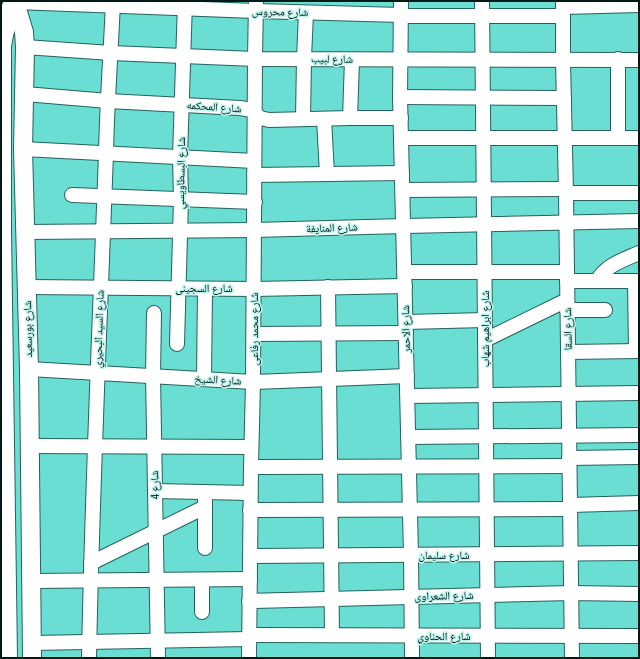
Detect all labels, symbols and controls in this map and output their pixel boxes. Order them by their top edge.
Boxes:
street label: شارع محروس [252,5,308,19]
street label: شارع لبيب [311,52,353,66]
street label: شارع المحكمه [186,99,242,115]
street label: شارع البسطاويسي [174,137,190,209]
street label: شارع المنايفة [306,221,358,235]
street label: شارع السجينى [175,282,233,295]
street label: شارع السيد البحيري [91,290,109,368]
street label: شارع ابراهيم شهاب [479,291,493,367]
street label: شارع محمد رفاعى [248,293,261,365]
street label: شارع بورسعيد [21,300,35,358]
street label: شارع الاحمر [399,305,413,354]
street label: شارع السقا [561,308,575,350]
street label: شارع الشيخ [194,372,242,388]
street label: شارع 4 [148,470,162,500]
street label: شارع سليمان [418,549,470,562]
street label: شارع الشعراوى [414,589,474,603]
street label: شارع الحناوي [417,630,471,644]

